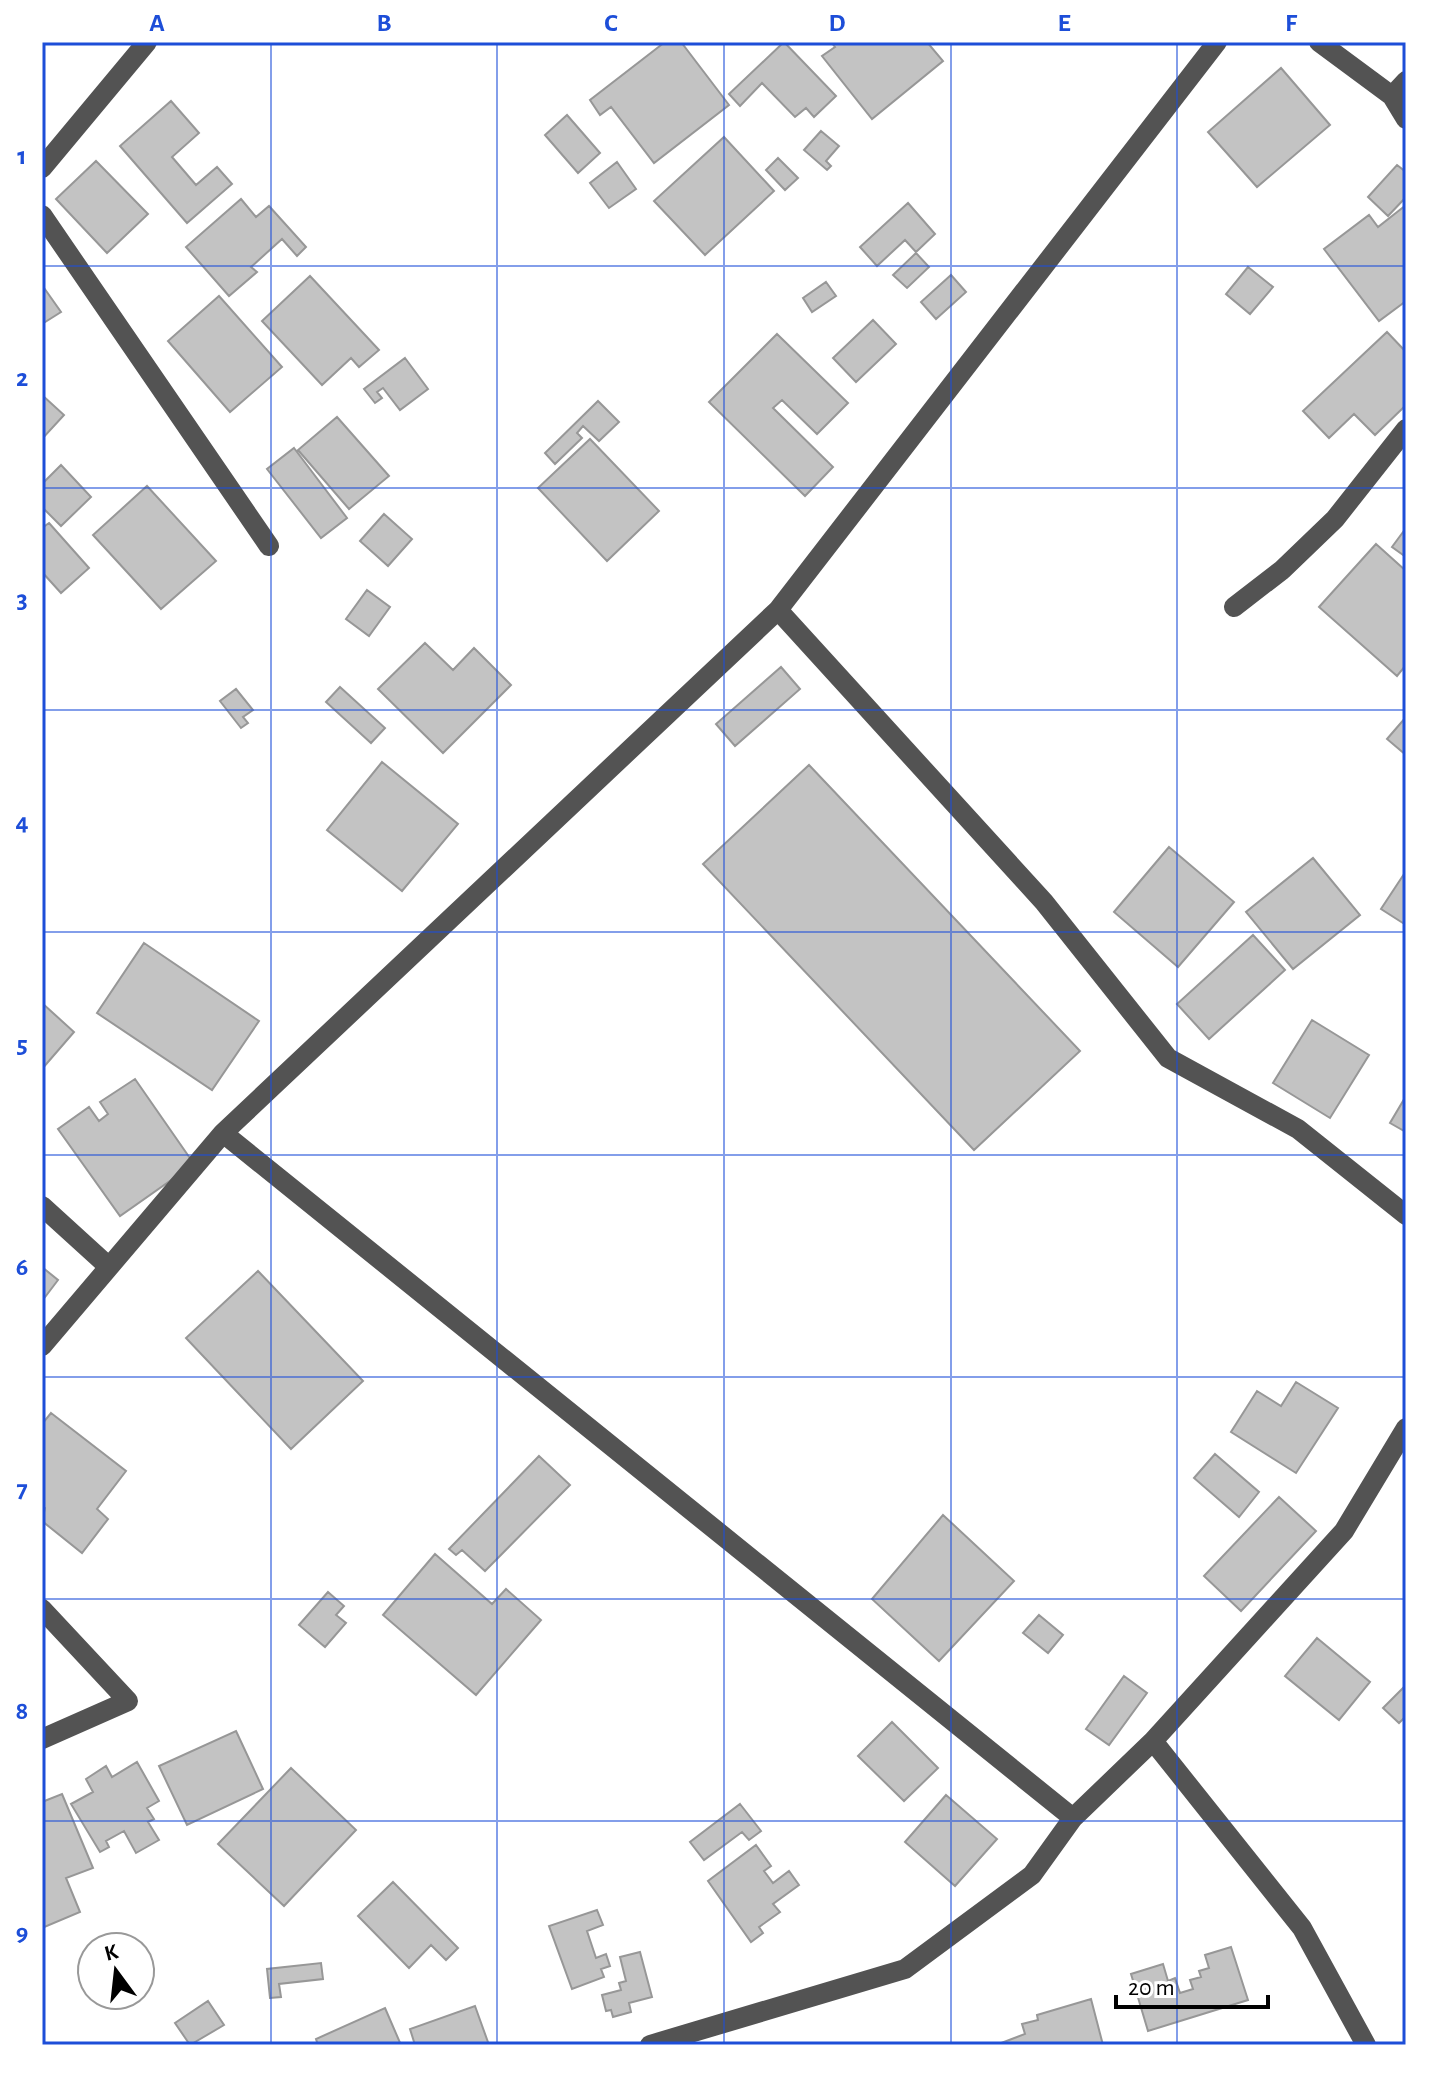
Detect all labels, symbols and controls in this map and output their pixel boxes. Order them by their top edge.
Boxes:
text: A [149,10,165,36]
text: B [376,10,392,36]
text: C [604,10,618,36]
text: D [828,10,846,36]
text: E [1057,10,1071,36]
text: F [1285,10,1298,36]
text: 1 [17,143,27,169]
text: 2 [16,365,28,391]
text: 3 [16,587,28,613]
text: 4 [15,809,29,835]
text: 5 [16,1032,28,1058]
text: 6 [16,1254,28,1280]
text: 7 [16,1476,28,1502]
text: 8 [16,1698,28,1724]
text: 9 [16,1920,28,1946]
north arrow [76,1931,156,2011]
text: K [102,1940,121,1965]
scale bar [1116,1959,1268,2009]
text: 20 m [1128,1976,1175,2000]

